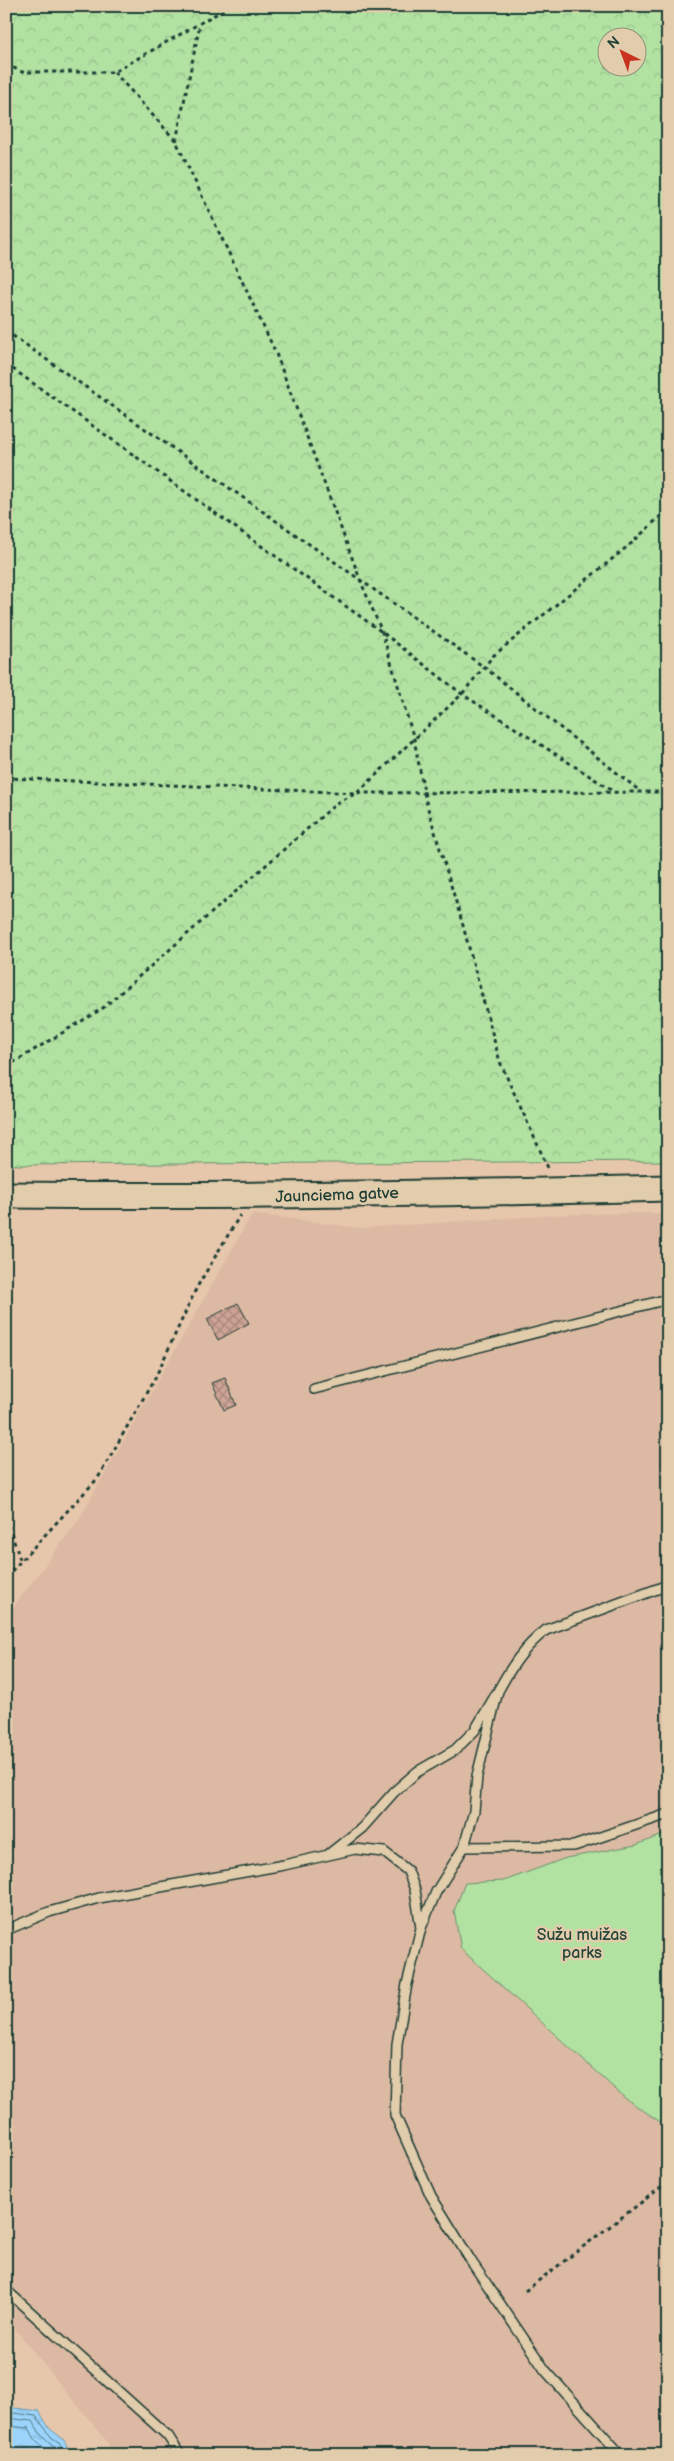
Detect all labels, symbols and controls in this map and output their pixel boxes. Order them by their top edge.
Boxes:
north arrow [596,28,646,78]
text: N [604,33,623,53]
street label: Jaunciema gatve [275,1184,400,1207]
park label: Sužu muižas parks [537,1926,627,1963]

